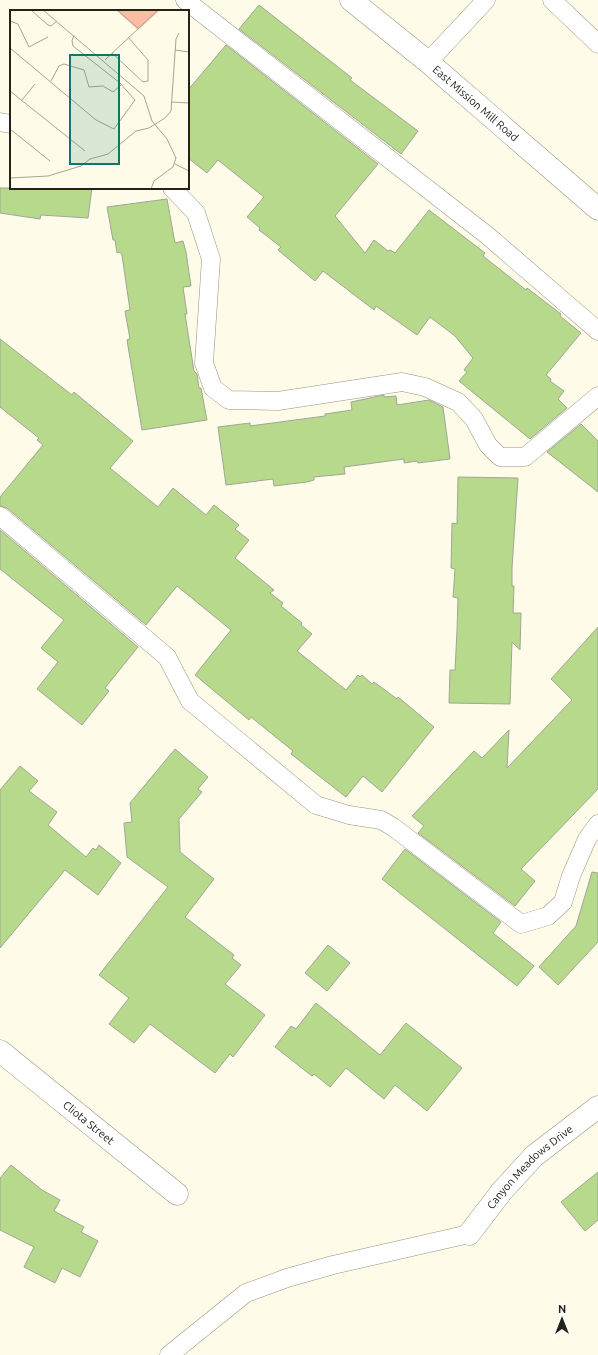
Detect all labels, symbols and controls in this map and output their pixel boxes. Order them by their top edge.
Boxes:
inset map [10,10,189,189]
street label: East Mission Mill Road [431,63,521,144]
street label: Cliota Street [61,1098,117,1147]
street label: Canyon Meadows Drive [485,1123,575,1211]
north arrow [542,1299,582,1339]
text: N [558,1303,566,1315]

